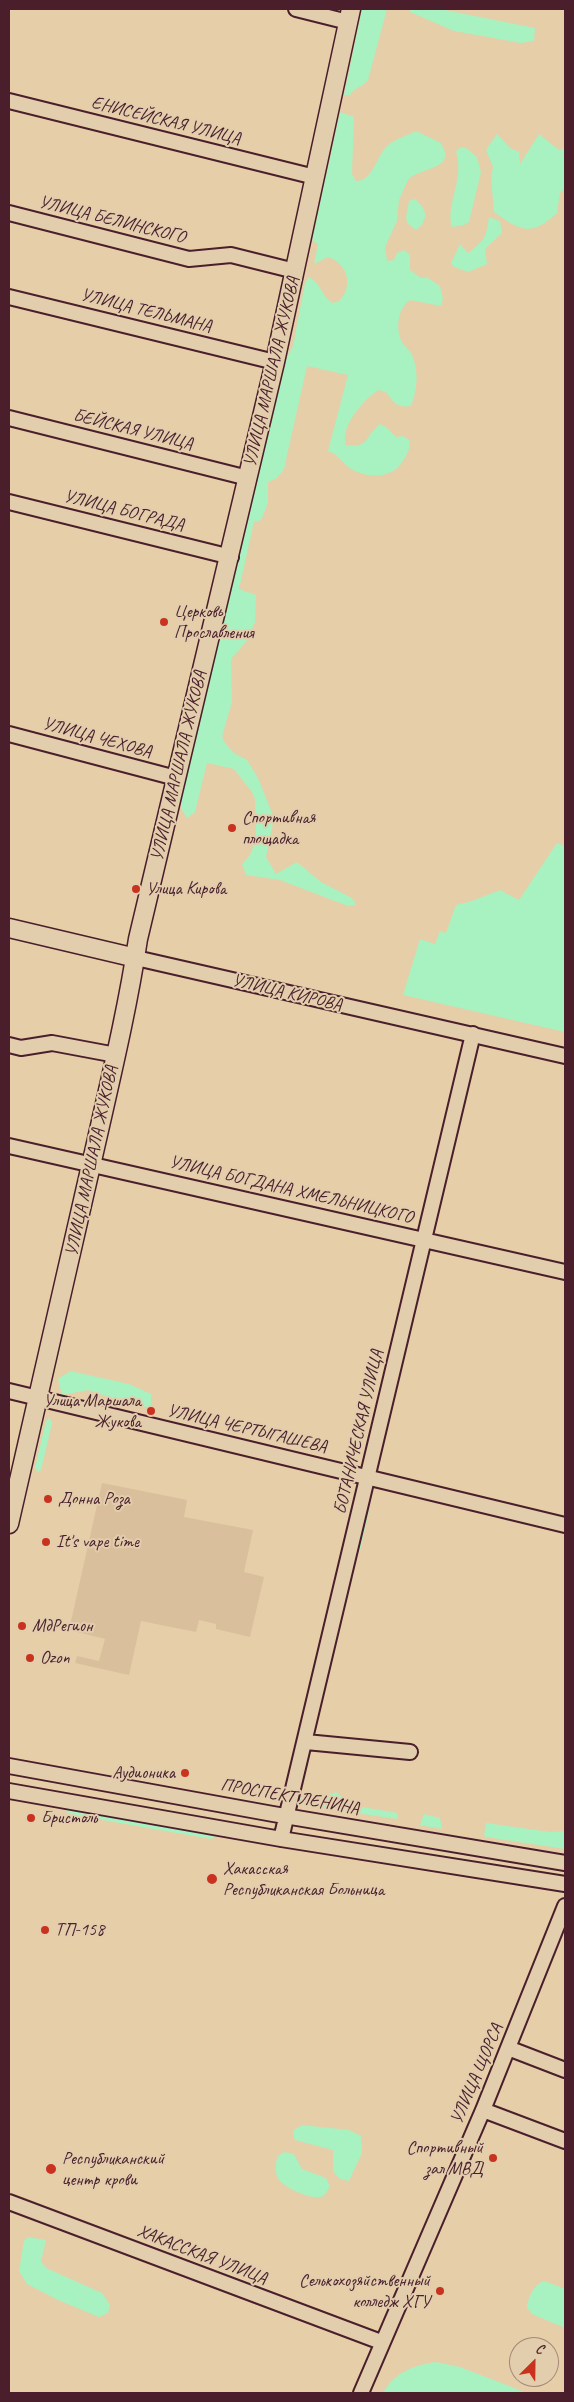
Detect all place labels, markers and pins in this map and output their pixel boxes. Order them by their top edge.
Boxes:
place label: Церковь Прославления [174,601,254,644]
marker: Церковь Прославления [158,616,170,628]
place label: Спортивная площадка [242,807,315,850]
marker: Спортивная площадка [226,822,238,834]
place label: Улица Кирова [146,878,226,900]
marker: Улица Кирова [130,883,142,895]
place label: Улица Маршала Жукова [43,1390,141,1432]
marker: Улица Маршала Жукова [145,1405,157,1417]
place label: Донна Роза [58,1488,130,1510]
marker: Донна Роза [42,1493,54,1505]
place label: It's vape time [56,1531,139,1553]
marker: It's vape time [40,1536,52,1548]
place label: МдРегион [32,1615,92,1637]
marker: МдРегион [16,1620,28,1632]
place label: Ozon [40,1647,70,1669]
marker: Ozon [24,1652,36,1664]
place label: Аудионика [112,1762,175,1784]
marker: Аудионика [179,1767,191,1779]
place label: Бристоль [41,1807,97,1829]
marker: Бристоль [25,1812,37,1824]
place label: Хакасская Республиканская Больница [223,1858,384,1900]
marker: Хакасская Республиканская Больница [205,1872,219,1886]
place label: ТП-158 [55,1919,104,1941]
marker: ТП-158 [39,1924,51,1936]
place label: Спортивный зал МВД [407,2137,483,2180]
place label: Республиканский центр крови [62,2148,164,2190]
marker: Спортивный зал МВД [487,2152,499,2164]
marker: Республиканский центр крови [44,2162,58,2176]
place label: Селькохозяйственный колледж ХГУ [299,2270,430,2312]
marker: Селькохозяйственный колледж ХГУ [434,2285,446,2297]

